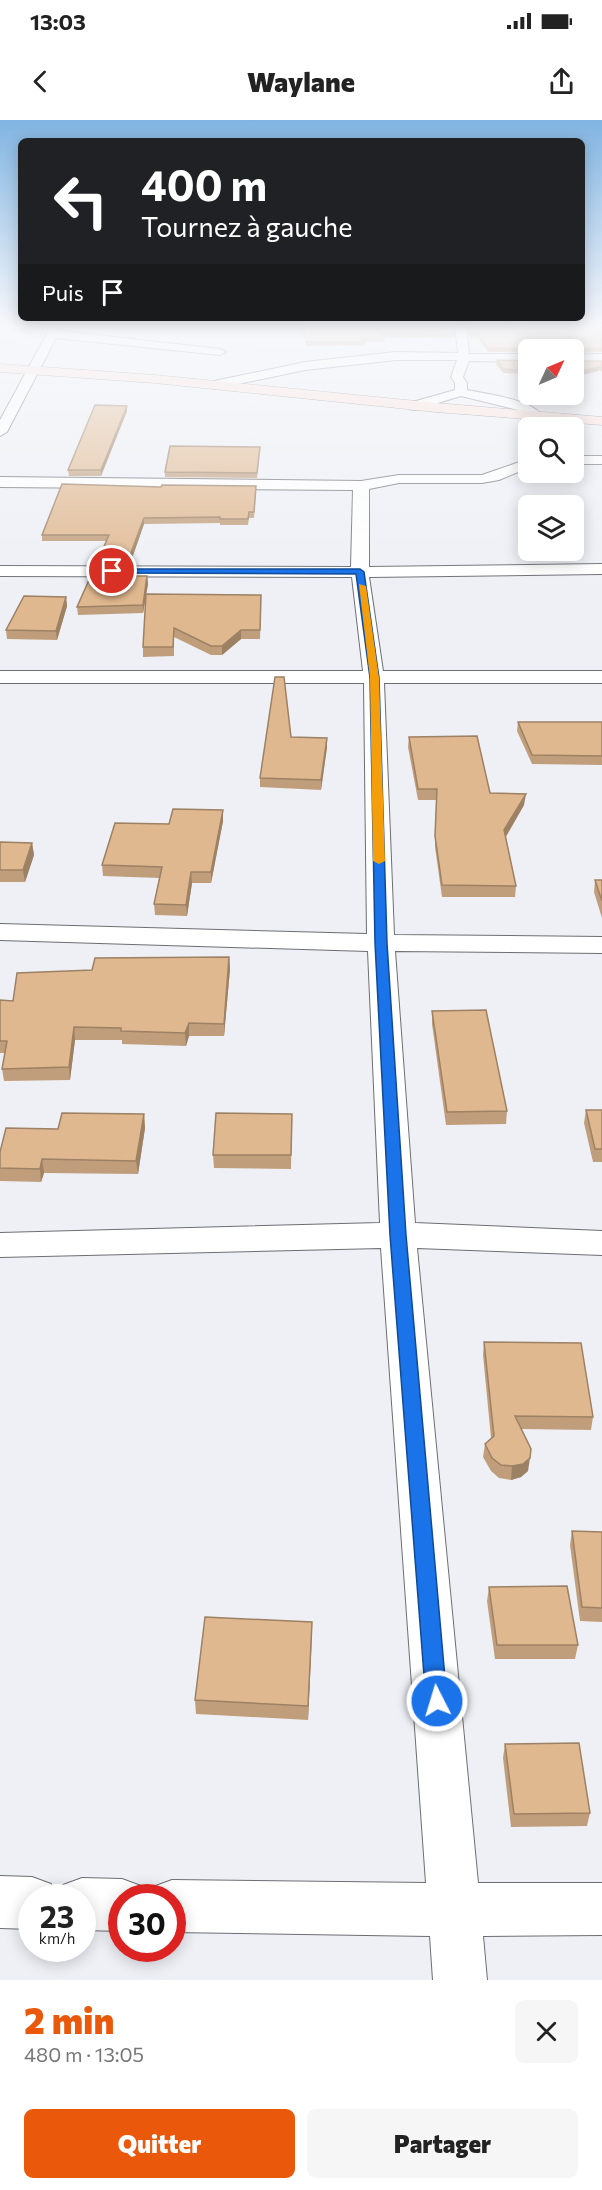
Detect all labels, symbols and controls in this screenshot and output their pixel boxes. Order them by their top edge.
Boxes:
text: 13:03 [30,8,86,35]
icon: back [24,65,57,98]
text: Waylane [247,65,355,98]
icon: share [545,65,578,98]
text: 400 m [141,158,267,210]
icon: left [42,162,120,240]
text: Tournez à gauche [141,210,352,243]
icon: arrive [96,276,129,309]
text: Puis [42,279,84,306]
north arrow [518,339,584,405]
map controls [518,339,584,561]
button: search [518,417,584,483]
button: layers [518,495,584,561]
pin [86,545,137,596]
icon: arrive [95,554,128,587]
position arrow [405,1669,469,1733]
speed limit sign: 30 [108,1884,186,1962]
text: 23 [40,1897,74,1934]
text: km/h [39,1929,75,1947]
text: 2 min [24,1997,114,2041]
button: close [515,2000,578,2063]
text: 480 m · 13:05 [24,2042,144,2066]
button: Quitter [24,2109,295,2178]
button: Partager [307,2109,578,2178]

